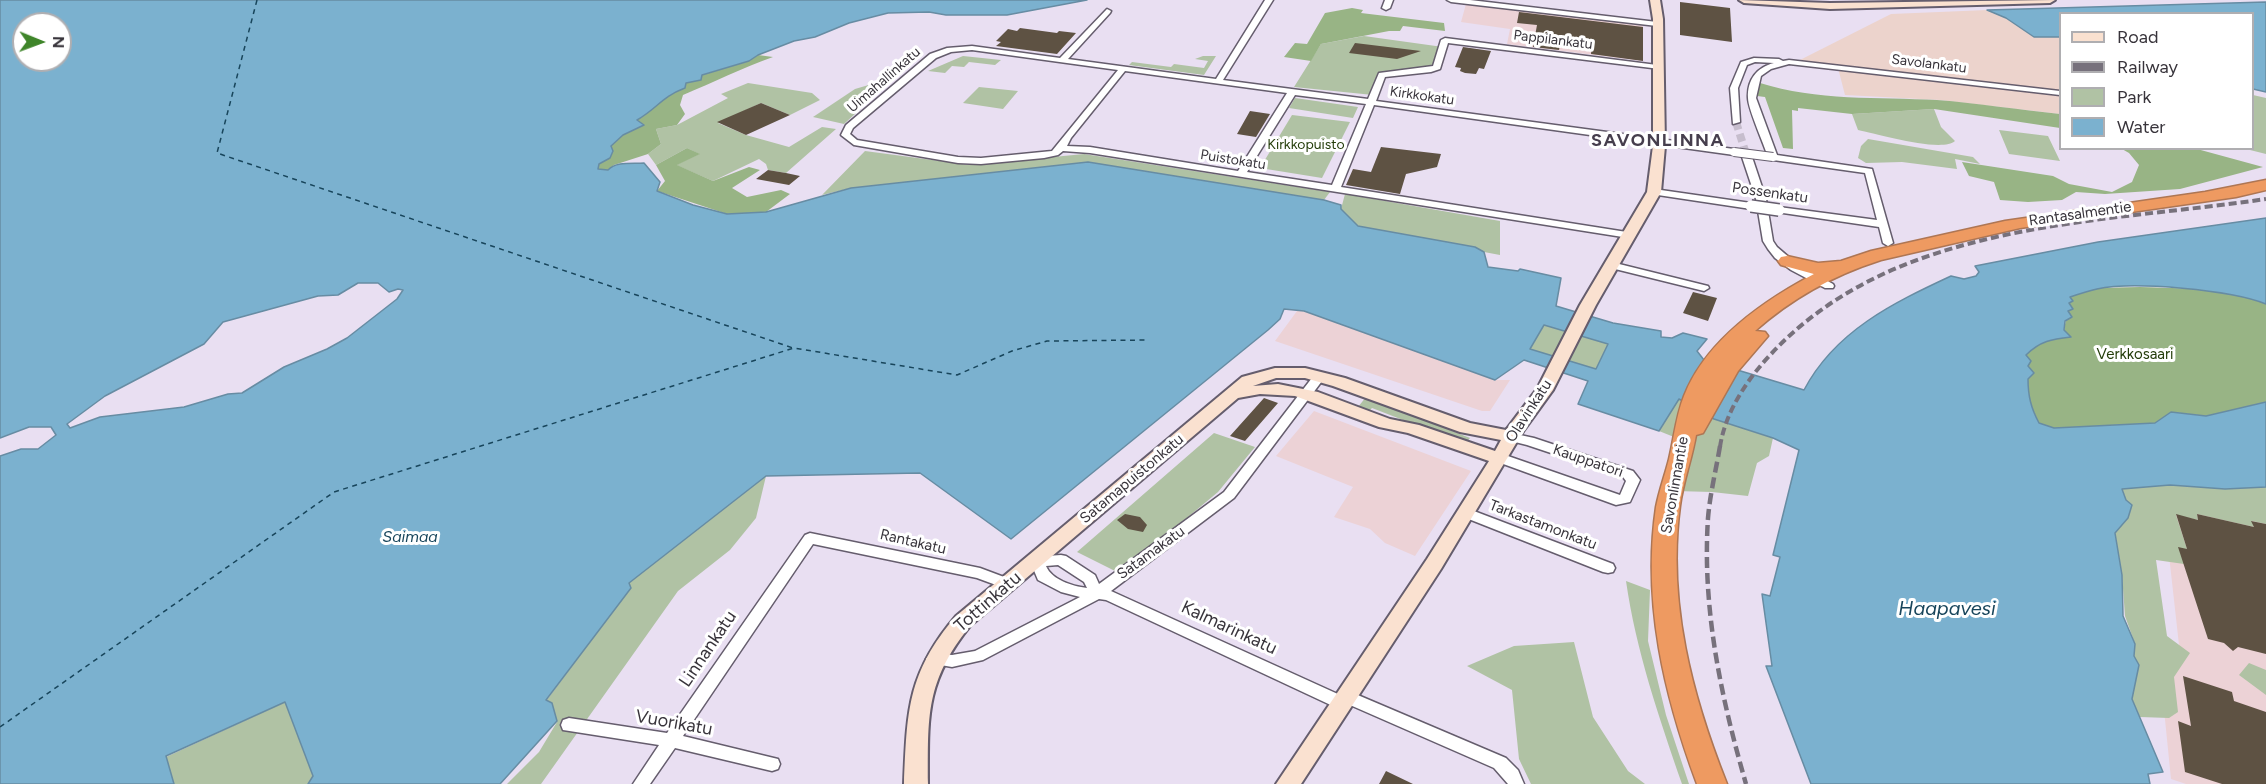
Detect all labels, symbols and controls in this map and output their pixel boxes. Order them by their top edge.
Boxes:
north arrow [12,12,72,72]
legend [2059,12,2254,150]
text: Road [2117,26,2158,48]
street label: Pappilankatu [1512,27,1594,53]
text: N [49,36,68,49]
street label: Uimahallinkatu [844,44,924,116]
street label: Savolankatu [1890,51,1968,77]
text: Railway [2117,56,2178,78]
street label: Kirkkokatu [1389,83,1455,109]
text: Park [2117,86,2151,108]
text: Water [2117,116,2165,138]
district label: SAVONLINNA [1591,130,1725,152]
park label: Kirkkopuisto [1267,137,1345,153]
street label: Puistokatu [1199,147,1267,173]
street label: Possenkatu [1731,179,1809,207]
street label: Rantasalmentie [2028,198,2132,230]
park label: Verkkosaari [2097,346,2173,364]
street label: Olavinkatu [1502,376,1556,446]
street label: Satamapuistonkatu [1077,430,1187,528]
street label: Savonlinnantie [1658,435,1692,535]
street label: Kauppatori [1550,441,1626,481]
street label: Tarkastamonkatu [1487,496,1599,554]
street label: Satamakatu [1114,522,1188,584]
street label: Rantakatu [878,526,948,558]
water label: Saimaa [382,527,438,547]
street label: Tottinkatu [950,567,1026,637]
street label: Kalmarinkatu [1178,596,1280,660]
water label: Haapavesi [1898,597,1996,621]
street label: Linnankatu [675,607,741,691]
street label: Vuorikatu [634,706,714,740]

